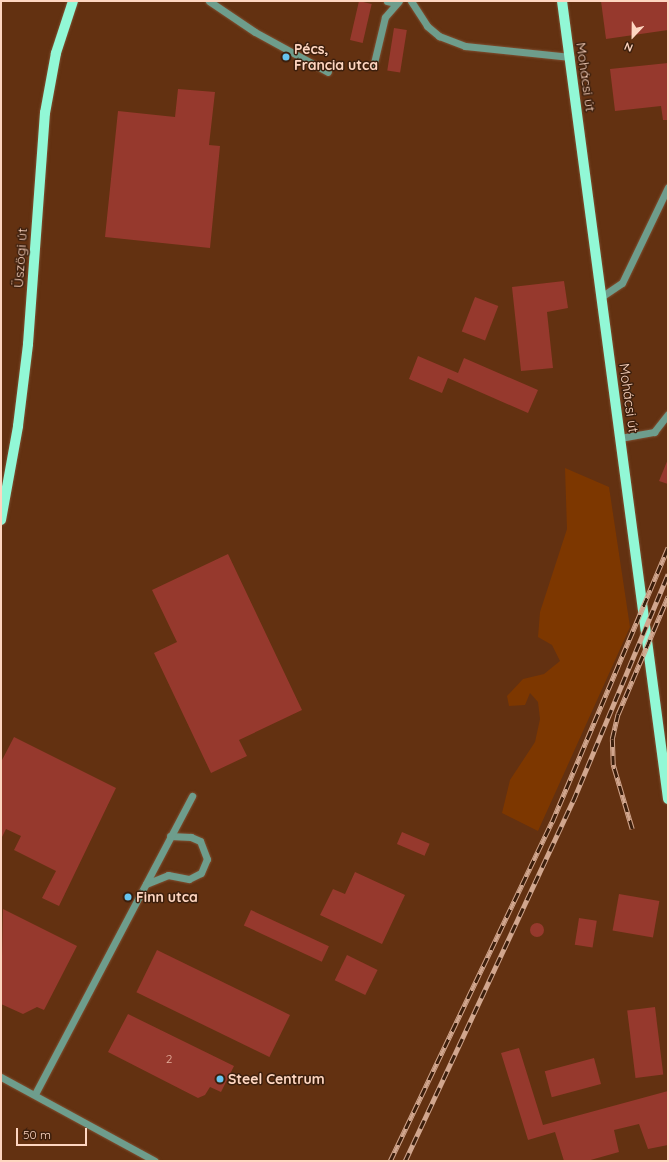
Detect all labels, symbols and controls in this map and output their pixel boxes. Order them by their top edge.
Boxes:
north arrow [613,16,653,56]
text: N [622,39,635,55]
place label: Pécs, Francia utca [294,41,378,74]
street label: Mohácsi út [573,41,599,113]
marker: Pécs, Francia utca [281,52,291,62]
street label: Üszögi út [10,227,30,289]
street label: Mohácsi út [616,362,642,434]
place label: Finn utca [136,889,198,905]
marker: Finn utca [123,892,133,902]
house number: 2 [166,1052,172,1066]
place label: Steel Centrum [228,1071,325,1087]
marker: Steel Centrum [215,1074,225,1084]
scale bar [18,1120,89,1146]
text: 50 m [23,1127,51,1142]

